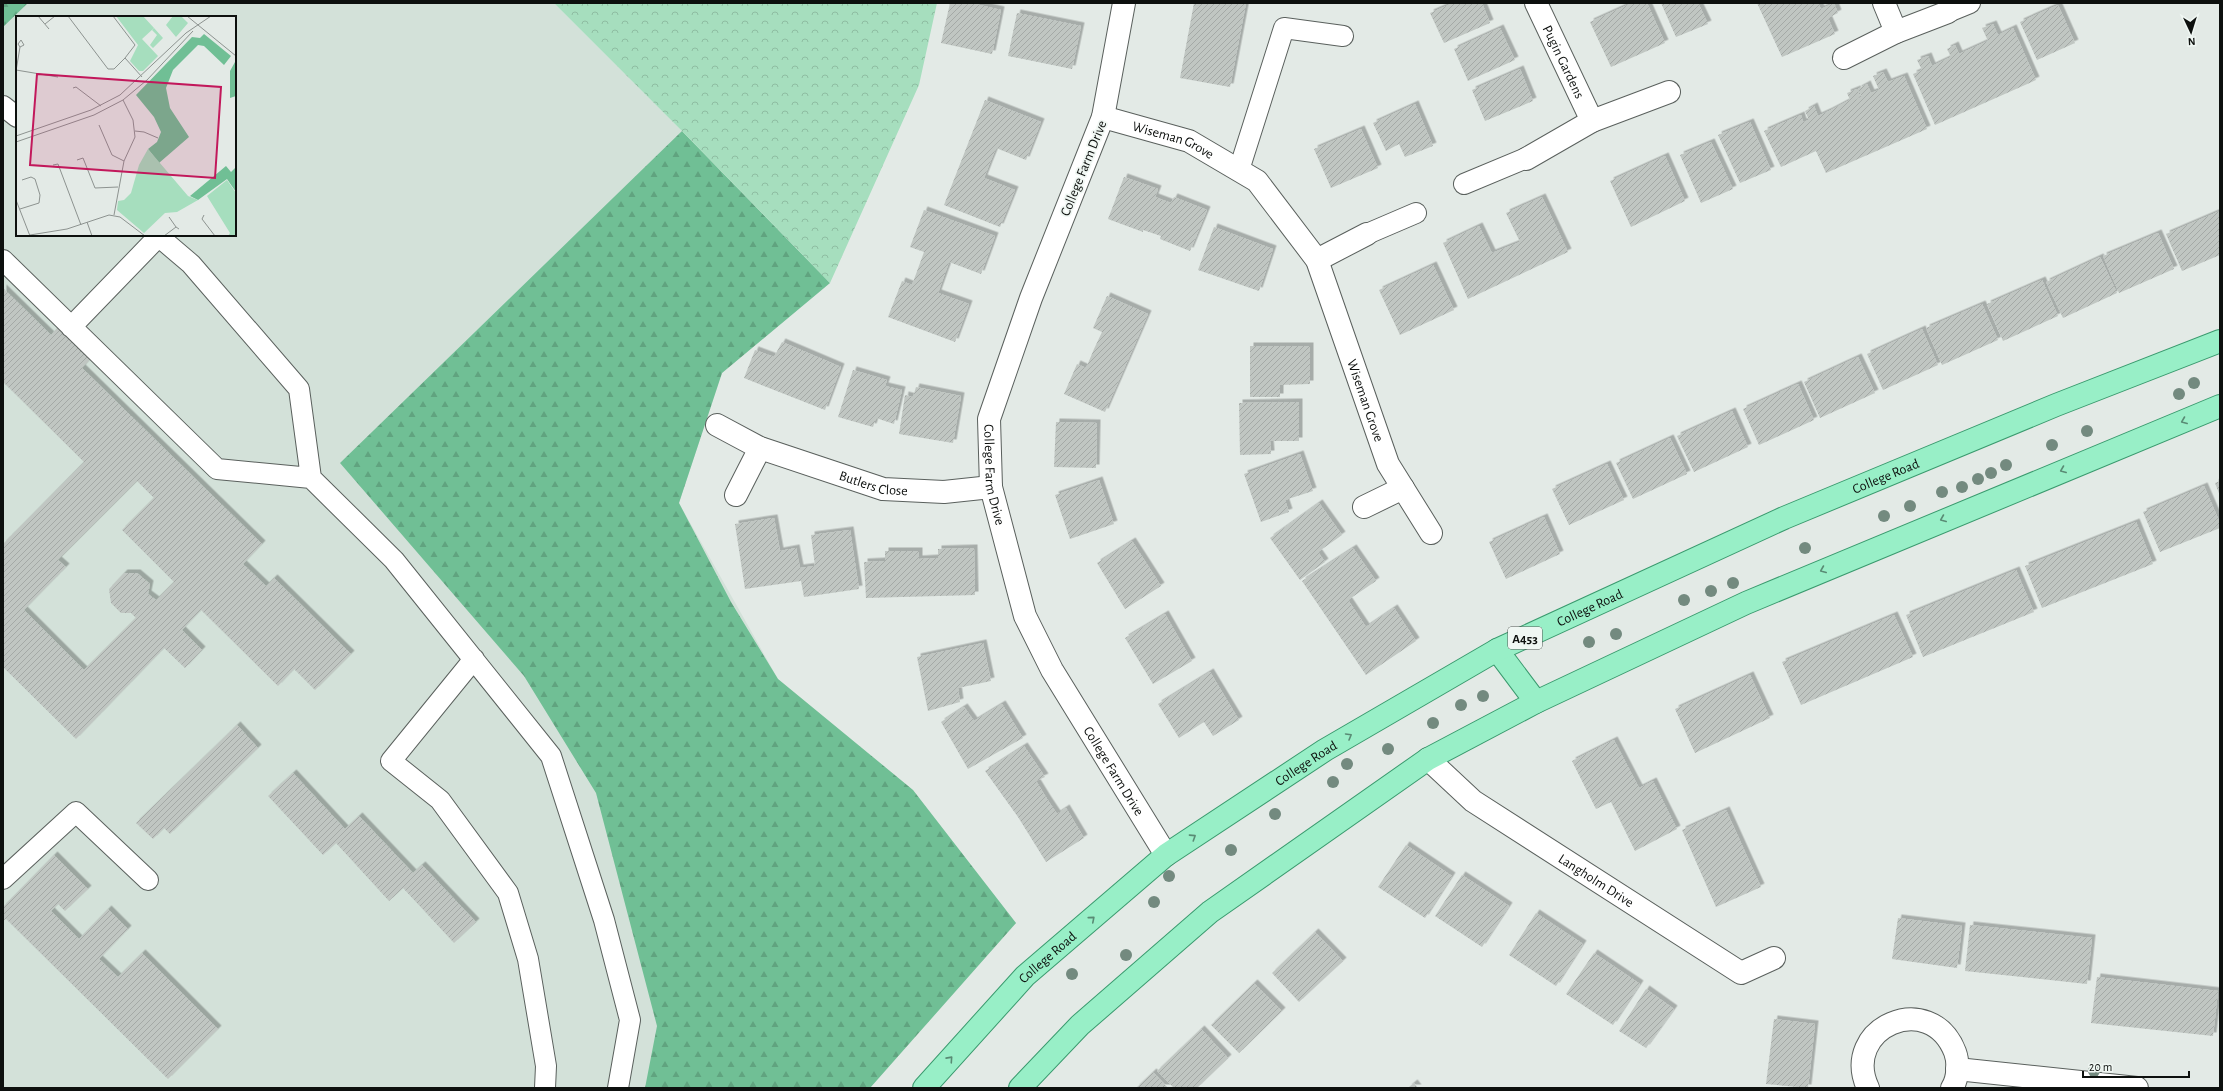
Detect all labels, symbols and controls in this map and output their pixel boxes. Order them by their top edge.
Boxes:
north arrow [2171,12,2211,52]
inset map [16,16,236,236]
street label: Pugin Gardens [1540,23,1586,101]
text: N [2187,36,2196,47]
street label: College Farm Drive [1058,119,1109,218]
street label: Wiseman Grove [1131,120,1216,162]
street label: Wiseman Grove [1344,358,1386,444]
one-way arrow [2180,417,2187,425]
street label: College Farm Drive [981,424,1007,527]
street label: College Road [1851,457,1921,497]
one-way arrow [2060,466,2067,474]
street label: Butlers Close [837,469,908,498]
one-way arrow [1940,515,1947,523]
one-way arrow [1820,565,1828,573]
street label: College Road [1555,587,1625,629]
road number: A453 [1508,627,1542,649]
street label: College Farm Drive [1081,724,1146,818]
one-way arrow [1345,734,1352,741]
street label: College Road [1273,739,1340,789]
one-way arrow [1188,835,1195,842]
street label: Langholm Drive [1556,852,1636,910]
one-way arrow [1087,916,1094,923]
street label: College Road [1016,929,1079,986]
scale bar [2083,1053,2189,1079]
one-way arrow [945,1056,953,1064]
text: 20 m [2089,1061,2112,1073]

